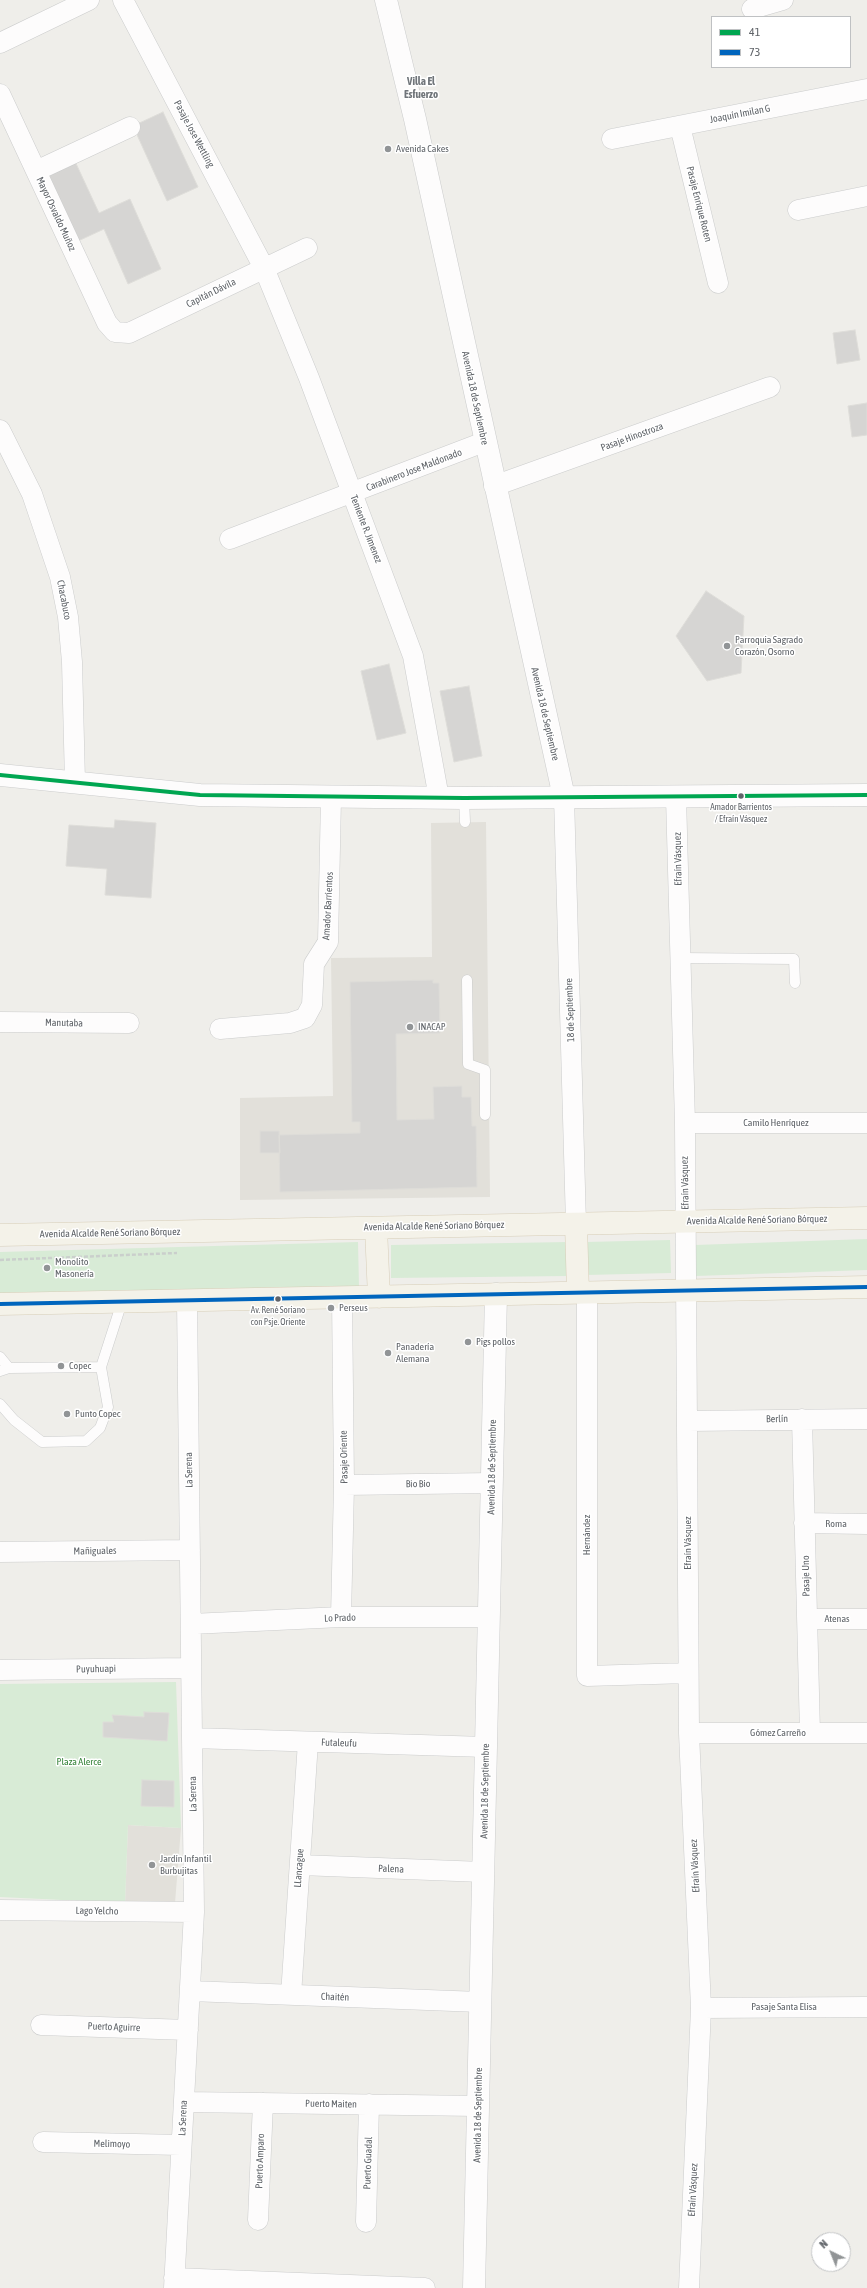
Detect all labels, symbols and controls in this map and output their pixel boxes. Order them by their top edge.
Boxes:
legend [711,16,851,68]
text: 41 [749,25,760,39]
text: 73 [749,45,760,59]
district label: Villa El Esfuerzo [404,75,438,101]
street label: Pasaje Jose Wettling [171,98,217,170]
street label: Joaquín Imilan G [709,102,771,126]
place label: Avenida Cakes [396,143,449,155]
marker: Avenida Cakes [383,144,393,154]
street label: Pasaje Enrique Roten [684,165,714,243]
street label: Mayor Osvaldo Muñoz [34,175,78,253]
street label: Capitán Dávila [184,276,238,310]
street label: Avenida 18 de Septiembre [459,350,491,446]
street label: Pasaje Hinostroza [599,420,665,454]
street label: Carabinero Jose Maldonado [364,446,464,494]
street label: Teniente R. Jimenez [348,493,384,565]
street label: Chacabuco [54,579,74,621]
place label: Parroquia Sagrado Corazón, Osorno [735,634,803,658]
marker: Parroquia Sagrado Corazón, Osorno [722,641,732,651]
street label: Avenida 18 de Septiembre [528,666,562,762]
marker: Amador Barrientos / Efraín Vásquez [736,791,746,801]
place label: Amador Barrientos / Efraín Vásquez [710,802,772,823]
street label: Efraín Vásquez [672,832,684,886]
street label: Amador Barrientos [320,871,336,941]
street label: 18 de Septiembre [563,978,577,1042]
street label: Manutaba [45,1017,83,1029]
place label: INACAP [418,1021,446,1033]
marker: INACAP [405,1022,415,1032]
street label: Camilo Henríquez [743,1117,809,1129]
street label: Efraín Vásquez [679,1156,691,1210]
street label: Avenida Alcalde René Soriano Bórquez [687,1213,827,1227]
street label: Avenida Alcalde René Soriano Bórquez [364,1219,504,1233]
street label: Avenida Alcalde René Soriano Bórquez [40,1226,180,1240]
place label: Monolito Masonería [55,1256,94,1280]
marker: Monolito Masonería [42,1263,52,1273]
marker: Av. René Soriano con Psje. Oriente [273,1294,283,1304]
place label: Perseus [339,1302,368,1314]
marker: Perseus [326,1303,336,1313]
place label: Av. René Soriano con Psje. Oriente [251,1305,305,1326]
place label: Pigs pollos [476,1336,515,1348]
marker: Pigs pollos [463,1337,473,1347]
place label: Panadería Alemana [396,1341,434,1364]
marker: Panadería Alemana [383,1348,393,1358]
place label: Copec [69,1360,91,1372]
marker: Copec [56,1361,66,1371]
place label: Punto Copec [75,1408,121,1420]
marker: Punto Copec [62,1409,72,1419]
street label: Berlín [766,1413,788,1425]
street label: Avenida 18 de Septiembre [485,1419,499,1515]
street label: Pasaje Oriente [338,1430,350,1484]
street label: La Serena [183,1452,195,1488]
street label: Bio Bio [405,1478,431,1490]
street label: Hernández [581,1515,593,1555]
street label: Efraín Vásquez [682,1516,694,1570]
street label: Roma [825,1518,847,1530]
street label: Mañiguales [73,1545,117,1557]
street label: Pasaje Uno [800,1555,812,1597]
street label: Lo Prado [324,1611,356,1625]
street label: Atenas [824,1613,850,1625]
street label: Puyuhuapi [76,1663,116,1675]
street label: Gómez Carreño [750,1727,806,1739]
street label: Futaleufu [321,1736,357,1750]
street label: Avenida 18 de Septiembre [478,1743,492,1839]
park label: Plaza Alerce [57,1756,101,1768]
street label: La Serena [187,1776,199,1812]
street label: Efraín Vásquez [688,1839,702,1893]
street label: LLancague [292,1848,306,1888]
place label: Jardín Infantil Burbujitas [160,1853,212,1876]
marker: Jardín Infantil Burbujitas [147,1860,157,1870]
street label: Palena [378,1863,404,1875]
street label: Lago Yelcho [75,1905,119,1917]
street label: Chaitén [321,1991,349,2003]
street label: Pasaje Santa Elisa [751,2001,817,2013]
street label: Puerto Aguirre [87,2020,141,2034]
street label: Avenida 18 de Septiembre [471,2067,485,2163]
street label: Puerto Maiten [305,2098,357,2110]
street label: La Serena [176,2100,190,2136]
street label: Puerto Amparo [253,2133,267,2189]
street label: Puerto Guadal [361,2136,375,2190]
street label: Melimoyo [94,2138,130,2150]
street label: Efraín Vásquez [686,2163,700,2217]
north arrow [811,2232,851,2272]
text: N [817,2237,830,2251]

